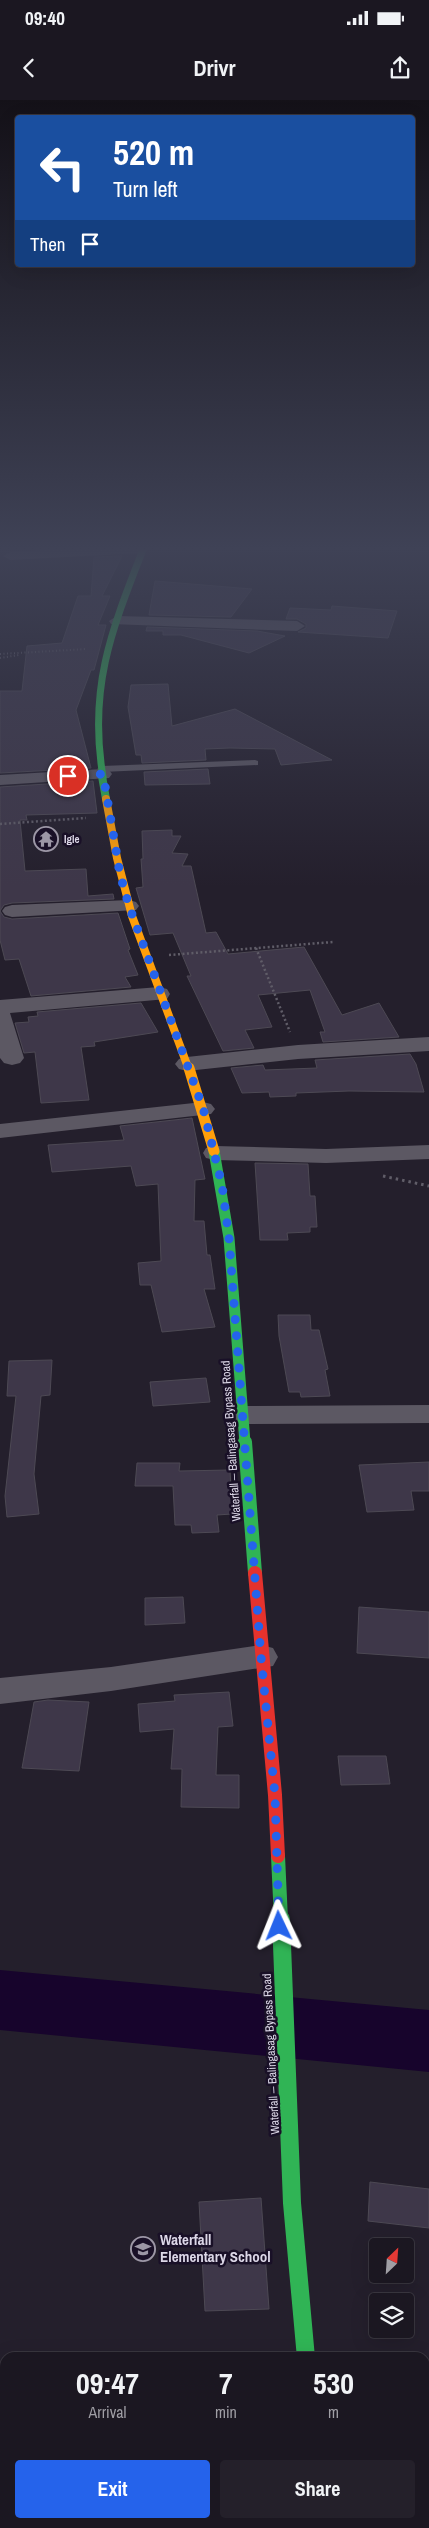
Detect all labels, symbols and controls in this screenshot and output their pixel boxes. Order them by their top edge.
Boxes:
text: 09:40 [25,5,65,31]
text: Drivr [193,53,236,83]
icon: back [15,54,43,82]
icon: share [386,54,414,82]
text: 520 m [113,129,194,176]
icon: left [30,135,95,200]
text: Turn left [113,174,178,204]
icon: arrive [76,230,104,258]
text: Then [30,231,66,257]
pin [47,755,89,797]
icon: arrive [54,762,82,790]
temple icon: Igle [33,826,59,852]
place label: Igle [64,832,80,846]
street label: Waterfall ‒ Balingasag Bypass Road [217,1360,245,1522]
position arrow [252,1899,304,1951]
street label: Waterfall ‒ Balingasag Bypass Road [259,1973,283,2135]
place label: Waterfall Elementary School [160,2229,271,2267]
school or university icon: Waterfall Elementary School [130,2236,156,2262]
north arrow [369,2238,414,2282]
map controls [369,2238,414,2338]
button: layers [369,2293,414,2338]
text: 09:47 [76,2363,139,2403]
text: 7 [219,2363,233,2403]
text: 530 [313,2363,354,2403]
text: Arrival [89,2401,126,2423]
text: min [215,2401,237,2423]
text: m [328,2401,339,2423]
button: Exit [15,2460,210,2518]
button: Share [220,2460,415,2518]

